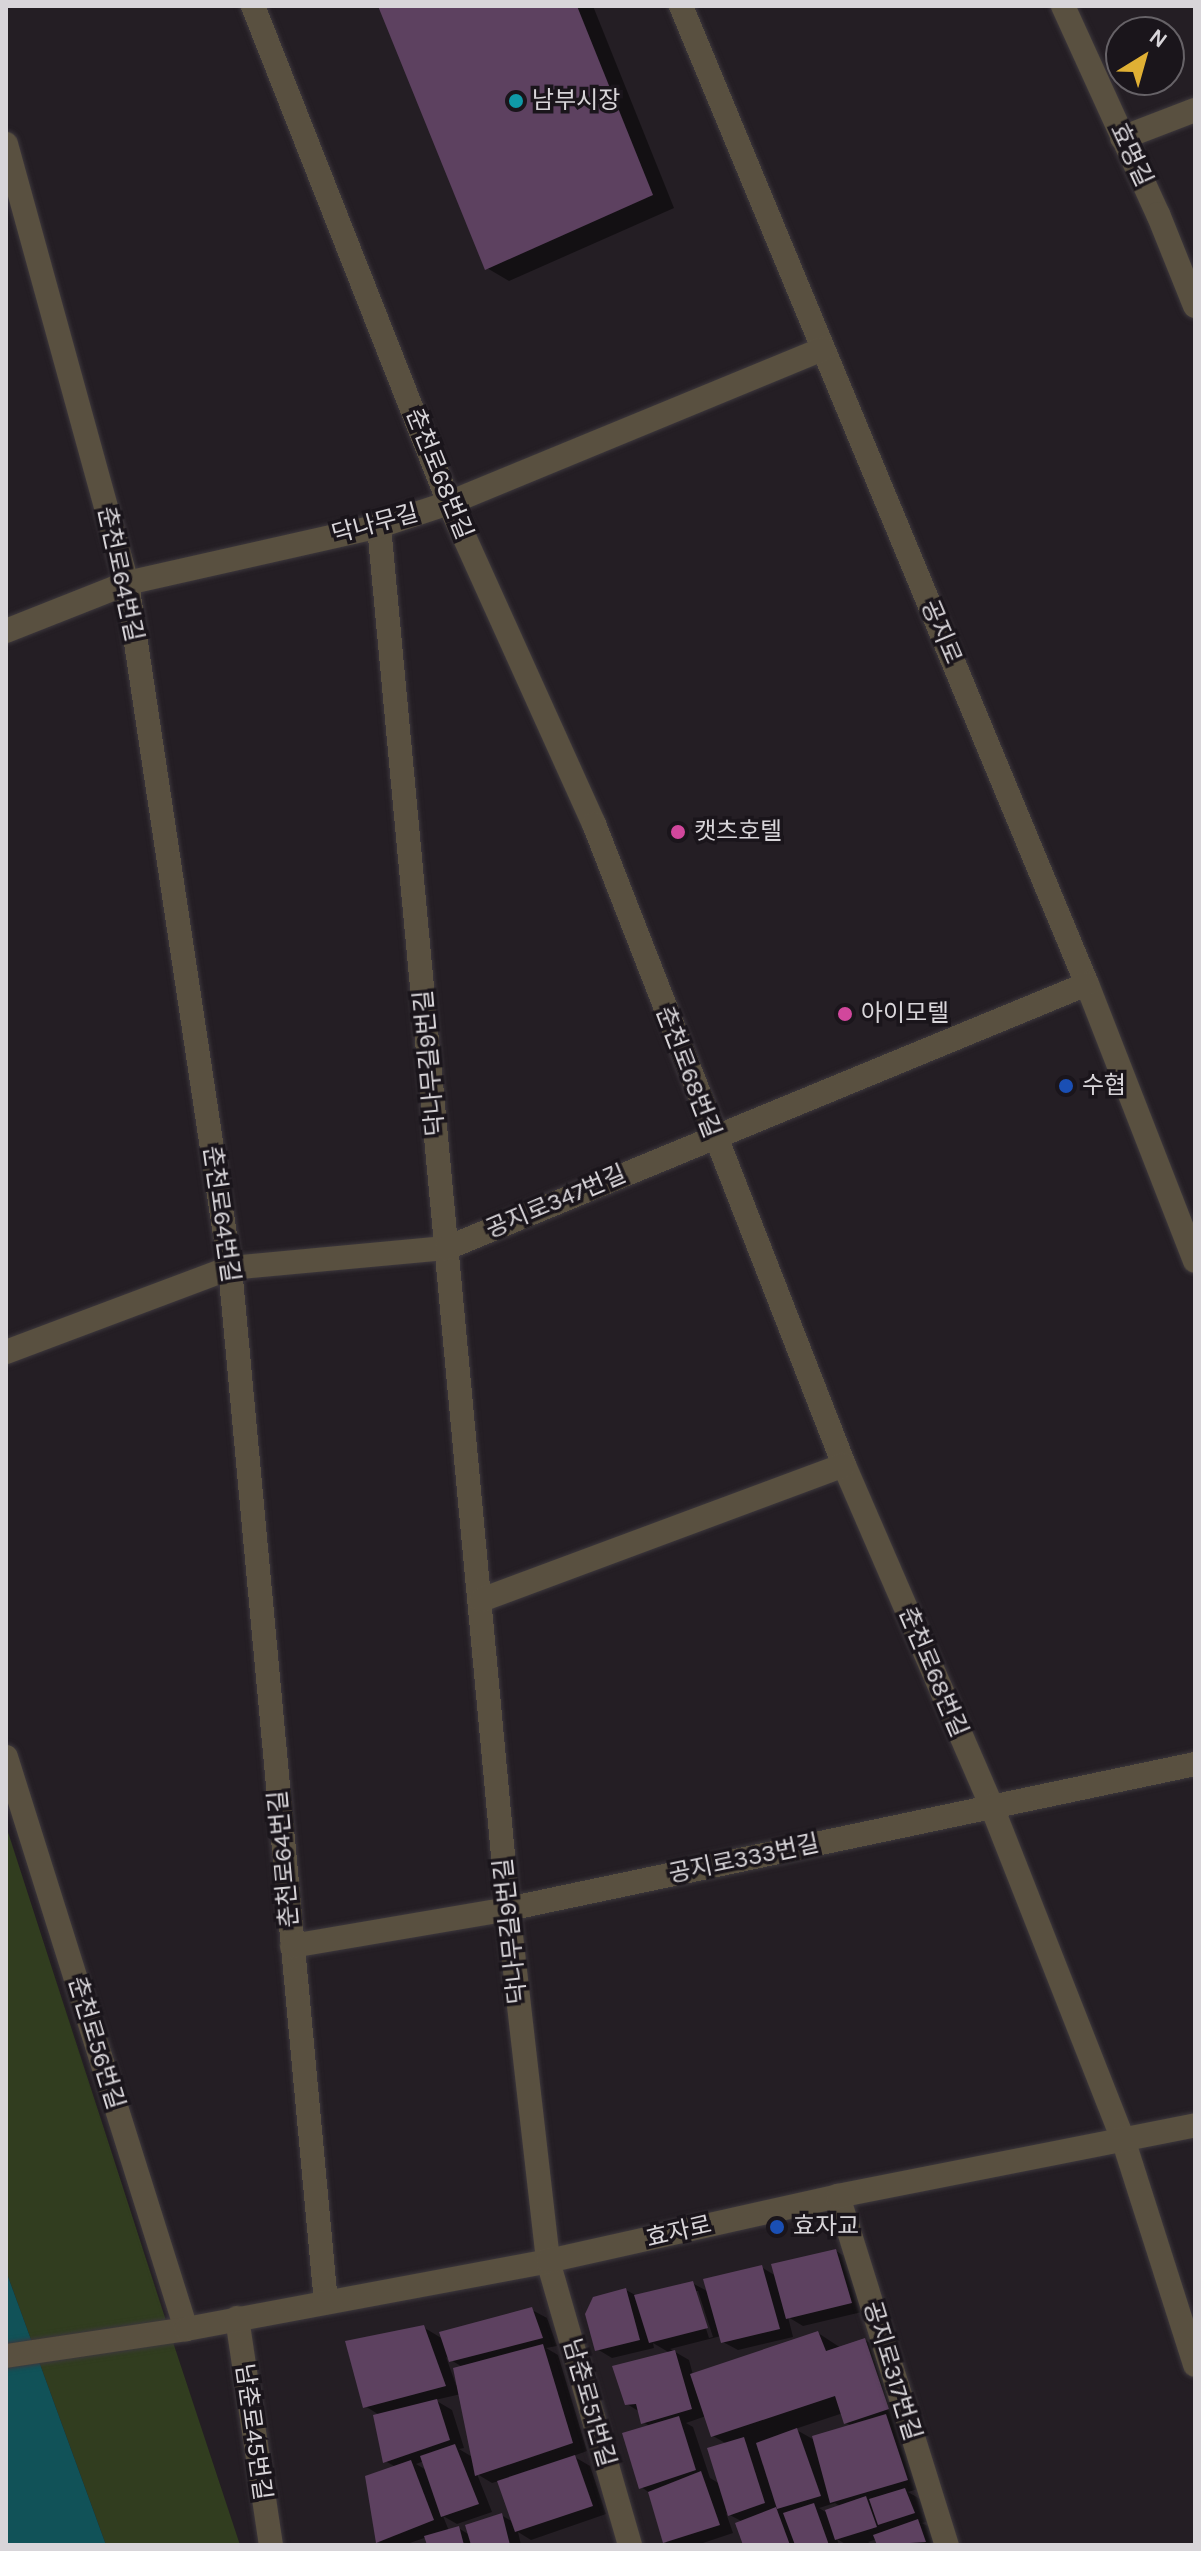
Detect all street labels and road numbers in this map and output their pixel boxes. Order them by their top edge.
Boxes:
street label: 효명길 [1104,119,1158,191]
street label: 춘천로68번길 [400,404,478,544]
street label: 닥나무길 [329,499,421,549]
street label: 춘천로64번길 [92,504,148,644]
street label: 공지로 [915,596,967,668]
street label: 닥나무길9번길 [409,989,451,1137]
street label: 춘천로68번길 [650,1002,726,1142]
street label: 춘천로64번길 [197,1144,245,1284]
street label: 공지로347번길 [482,1160,630,1244]
street label: 춘천로68번길 [893,1602,973,1742]
street label: 춘천로64번길 [264,1789,304,1929]
street label: 공지로333번길 [666,1829,822,1889]
street label: 닥나무길9번길 [489,1857,533,2005]
street label: 춘천로56번길 [62,1973,130,2113]
street label: 효자로 [643,2211,715,2253]
street label: 공지로317번길 [857,2298,927,2444]
street label: 남춘로51번길 [557,2336,621,2470]
street label: 남춘로45번길 [229,2362,277,2502]

